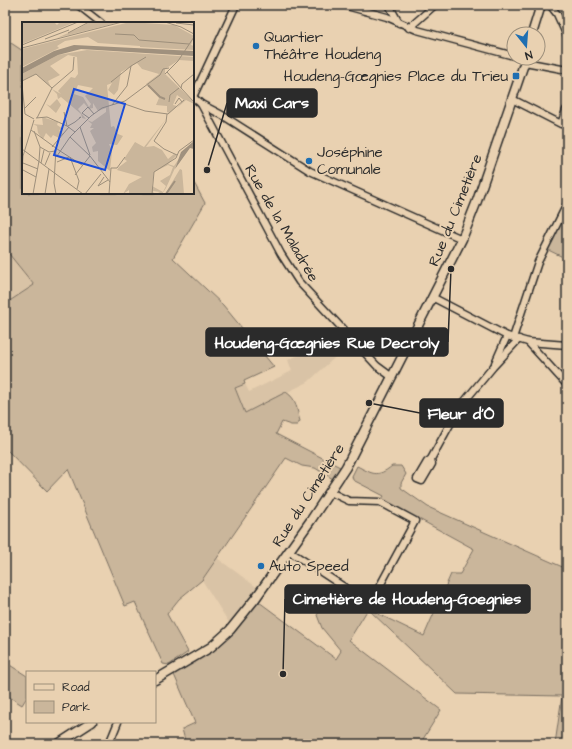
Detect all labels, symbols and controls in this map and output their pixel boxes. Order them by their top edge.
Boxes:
inset map [22,22,194,194]
north arrow [506,26,546,66]
place label: Quartier Théâtre Houdeng [264,27,381,66]
marker: Quartier Théâtre Houdeng [251,41,261,51]
text: N [523,47,534,63]
place label: Houdeng-Gœgnies Place du Trieu [284,66,508,88]
marker: Houdeng-Gœgnies Place du Trieu [511,71,521,81]
callout: Maxi Cars [227,89,317,117]
text: Maxi Cars [235,92,309,114]
place label: Joséphine Comunale [317,142,383,180]
street label: Rue du Cimetière [423,151,488,269]
marker: Joséphine Comunale [304,156,314,166]
street label: Rue de la Maladrée [239,161,324,286]
callout: Houdeng-Gœgnies Rue Decroly [206,328,448,356]
text: Houdeng-Gœgnies Rue Decroly [214,332,440,356]
callout: Fleur d'Ô [420,399,503,427]
text: Fleur d'Ô [427,403,495,425]
street label: Rue du Cimetière [267,440,350,551]
place label: Auto Speed [269,556,349,577]
marker: Auto Speed [256,561,266,571]
callout: Cimetière de Houdeng-Goegnies [285,585,530,613]
text: Cimetière de Houdeng-Goegnies [293,588,521,612]
legend [26,671,156,723]
text: Road [62,679,90,696]
text: Park [62,699,90,716]

